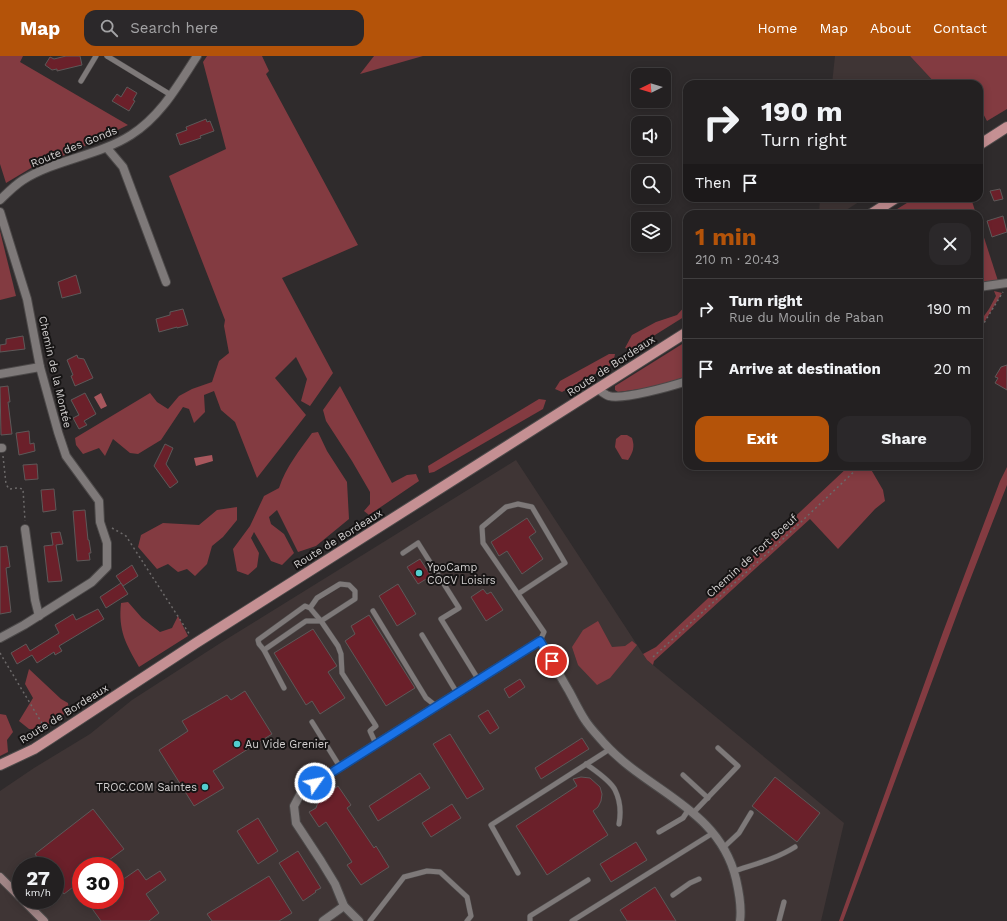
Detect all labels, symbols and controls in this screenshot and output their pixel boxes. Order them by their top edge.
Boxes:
search box [84,10,364,46]
text: Map [20,17,60,40]
icon: search [98,17,120,39]
text: Search here [130,19,218,37]
text: Home [757,20,797,36]
text: Map [819,20,848,36]
text: About [870,20,911,36]
text: Contact [933,20,987,36]
north arrow [631,68,671,108]
map controls [631,68,671,252]
text: 190 m [761,95,843,128]
icon: right [695,96,747,148]
button: sound [631,116,671,156]
street label: Route des Gonds [29,124,119,170]
text: Turn right [761,129,847,150]
button: search [631,164,671,204]
icon: arrive [739,172,761,194]
text: Then [695,174,731,192]
button: layers [631,212,671,252]
text: 1 min [695,223,757,251]
button: close [929,223,971,265]
text: 210 m · 20:43 [695,252,779,267]
text: Turn right [729,292,802,310]
icon: right [695,298,717,320]
text: 190 m [927,300,971,318]
text: Rue du Moulin de Paban [729,310,884,325]
street label: Chemin de la Montée [36,315,74,429]
street label: Route de Bordeaux [565,333,658,399]
icon: arrive [695,358,717,380]
text: Arrive at destination [729,360,881,378]
text: 20 m [934,360,971,378]
button: Exit [695,416,829,462]
button: Share [837,416,971,462]
street label: Route de Bordeaux [291,506,385,572]
street label: Chemin de Fort Boeuf [704,511,801,600]
place label: YpoCamp COCV Loisirs [427,561,496,587]
marker: YpoCamp COCV Loisirs [414,568,424,578]
pin [535,644,569,678]
icon: arrive [541,650,563,672]
street label: Route de Bordeaux [17,681,111,747]
place label: Au Vide Grenier [245,738,329,751]
marker: Au Vide Grenier [232,739,242,749]
position arrow [294,762,336,804]
place label: TROC.COM Saintes [96,781,197,794]
marker: TROC.COM Saintes [200,782,210,792]
speed limit sign: 30 [72,857,124,909]
text: 27 [26,866,50,890]
text: km/h [25,887,51,898]

